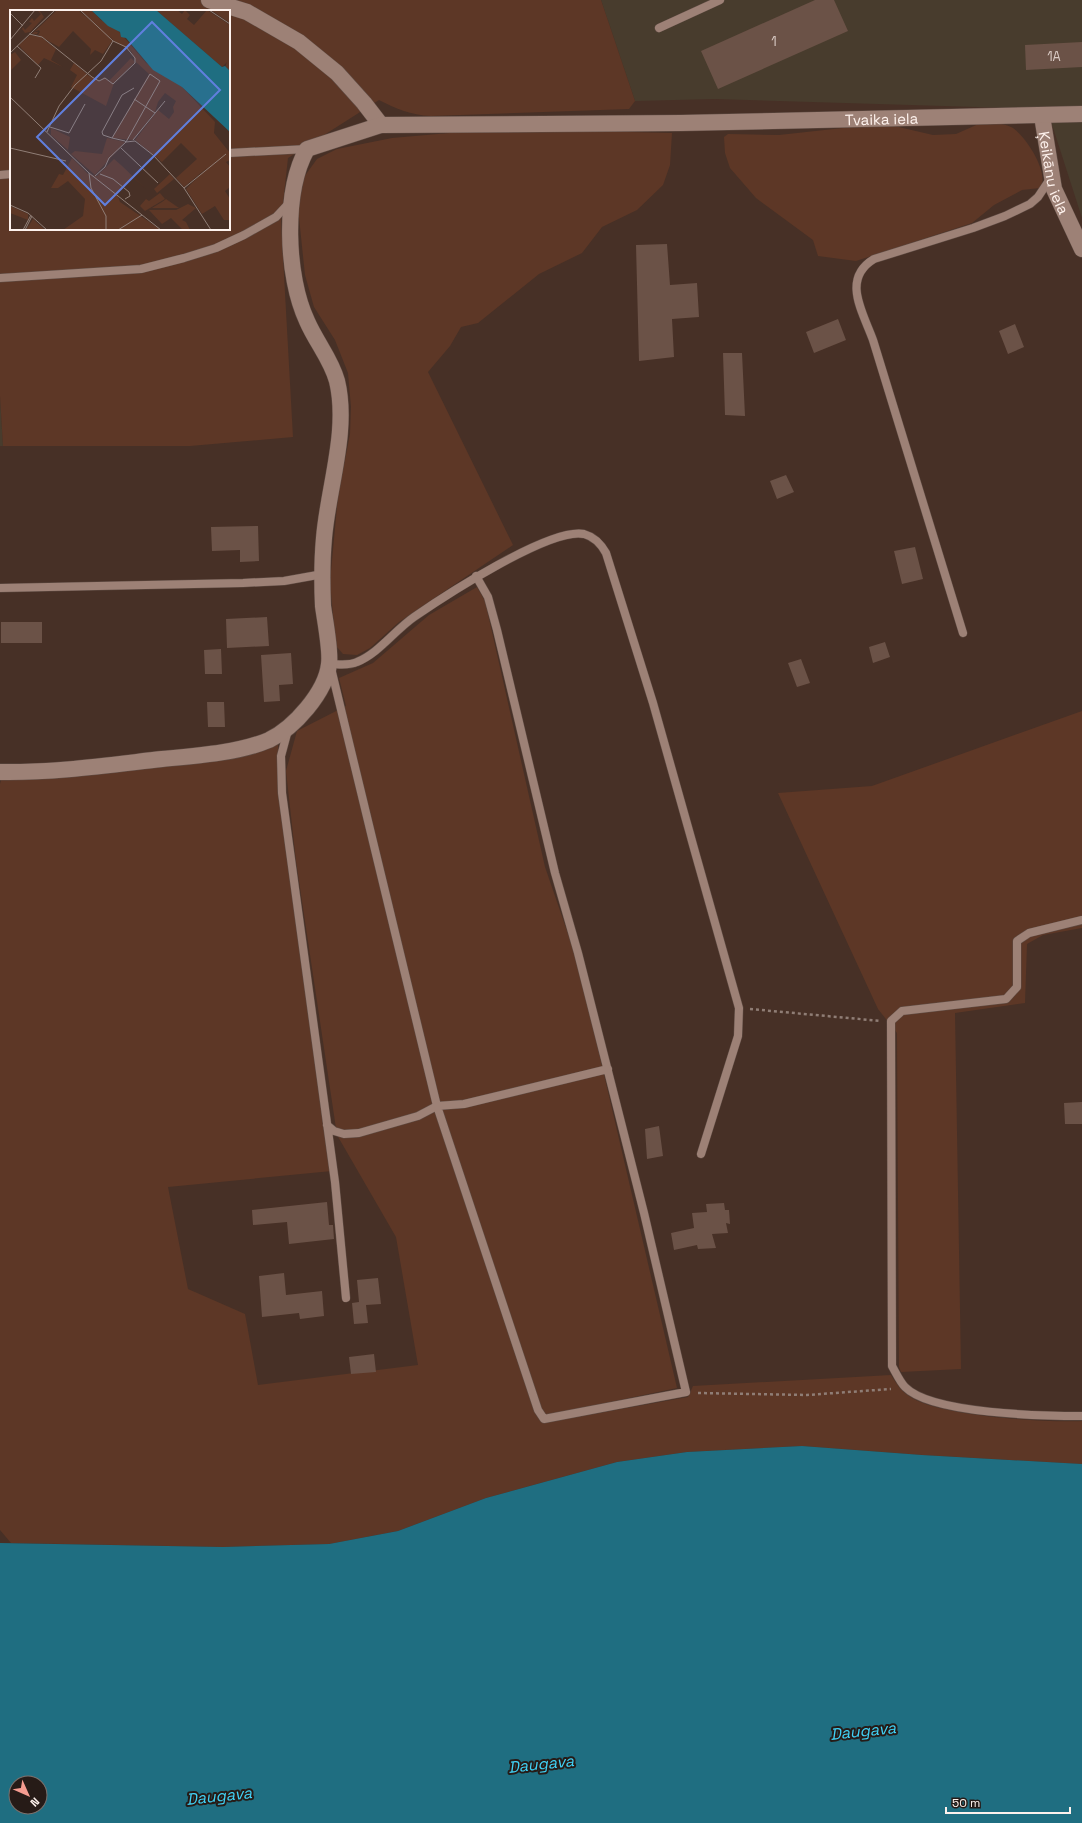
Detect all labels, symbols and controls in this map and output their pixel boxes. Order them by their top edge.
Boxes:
inset map [10,10,230,230]
house number: 1 [771,33,777,50]
house number: 1A [1047,48,1061,65]
street label: Tvaika iela [845,108,919,129]
street label: Ķeikānu iela [1035,130,1074,217]
water label: Daugava [829,1717,898,1745]
water label: Daugava [507,1750,576,1778]
north arrow [8,1775,48,1815]
water label: Daugava [185,1782,254,1810]
scale bar [946,1789,1070,1815]
text: N [28,1795,43,1810]
text: 50 m [952,1795,980,1811]

